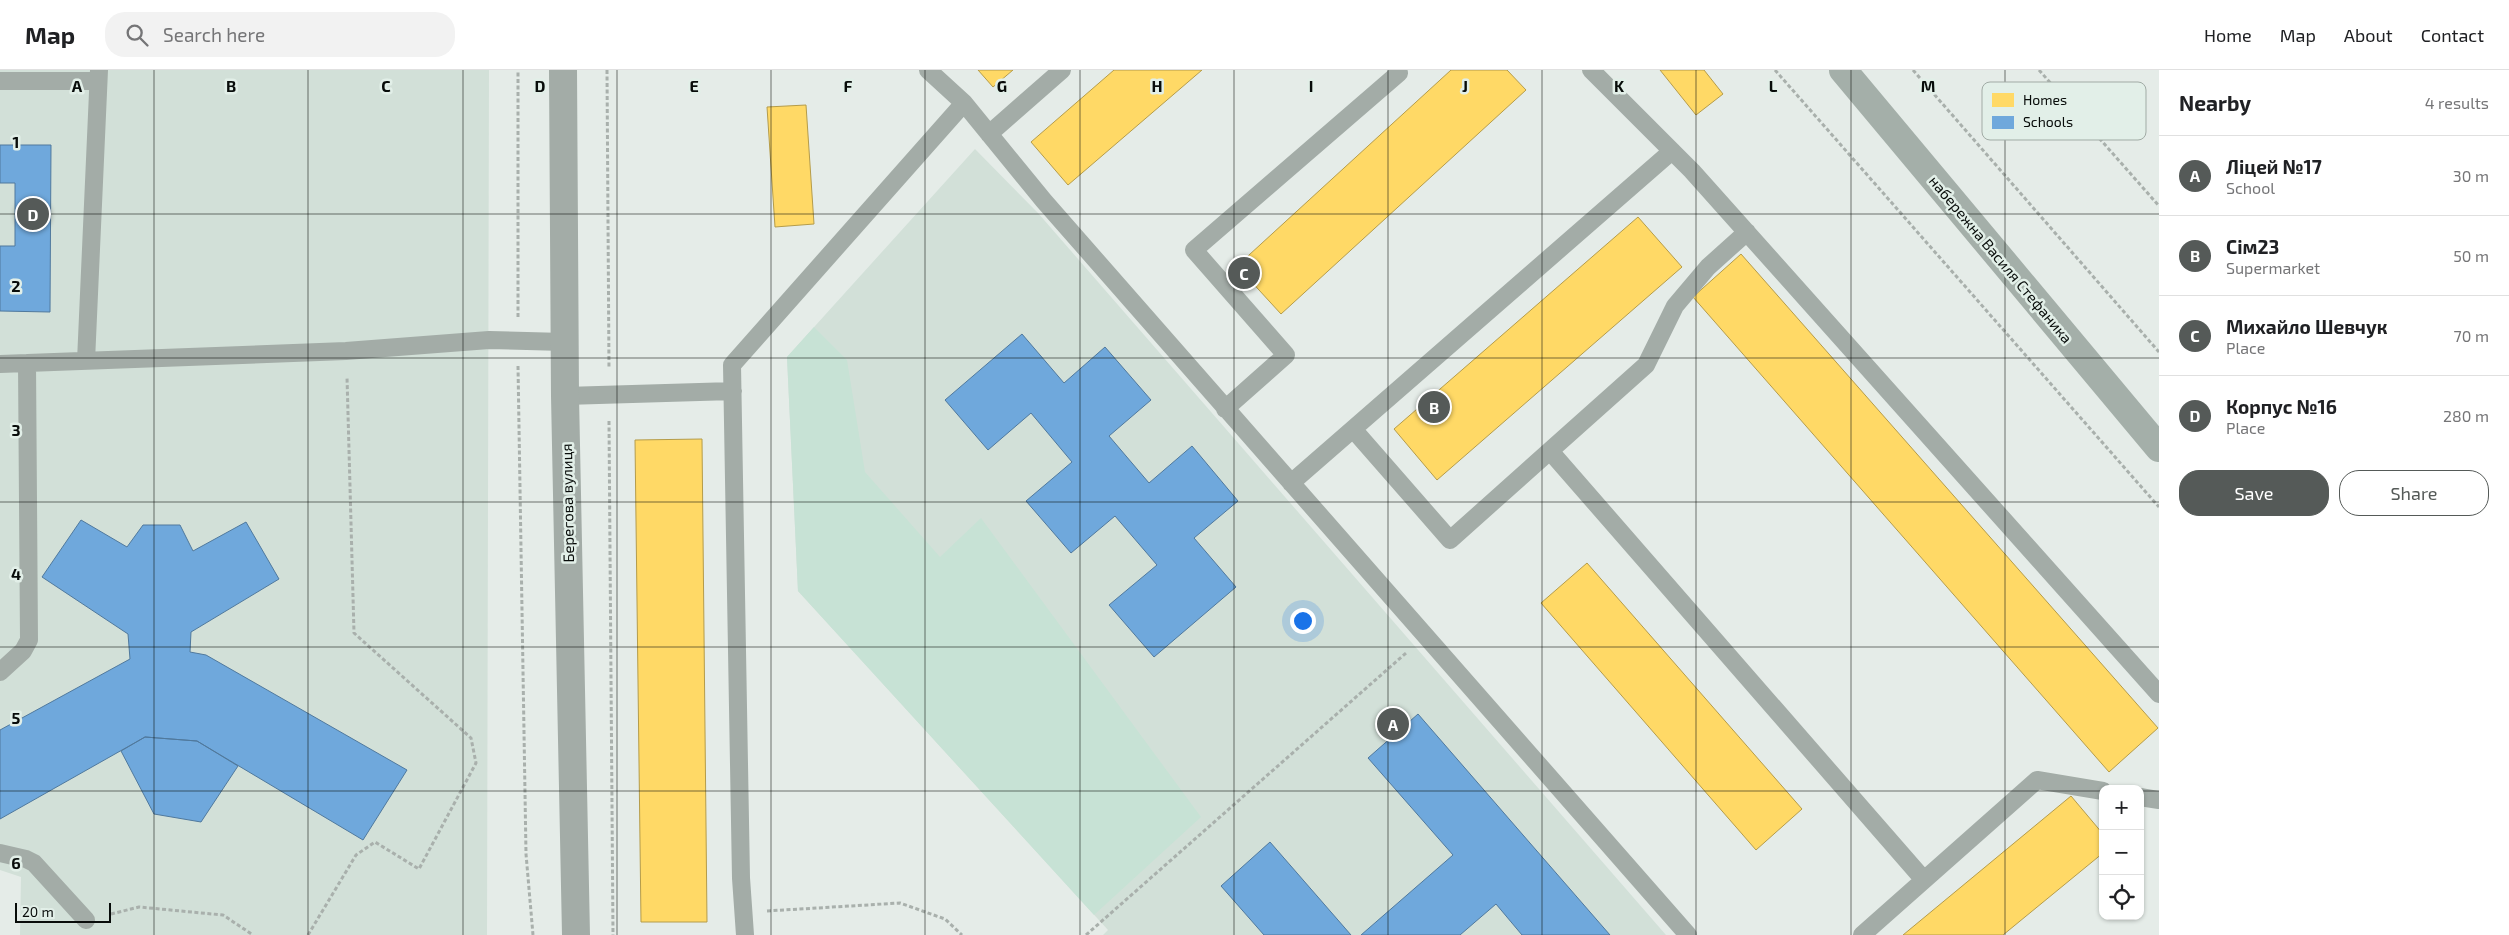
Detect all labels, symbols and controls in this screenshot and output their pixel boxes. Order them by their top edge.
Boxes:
search box [105,12,455,57]
text: Map [25,20,75,49]
icon: search [123,21,151,49]
text: Search here [163,23,265,46]
text: Home [2204,24,2252,46]
text: Map [2280,24,2316,46]
text: About [2344,24,2393,46]
text: Contact [2421,24,2484,46]
text: A [72,76,83,95]
text: B [226,76,236,95]
text: C [381,76,391,95]
text: D [535,76,546,95]
text: E [689,76,699,95]
text: F [844,76,853,95]
text: G [997,76,1007,95]
text: H [1151,76,1163,95]
text: I [1309,76,1313,95]
text: J [1462,76,1468,95]
text: K [1614,76,1625,95]
text: L [1769,76,1778,95]
text: M [1921,76,1935,95]
legend [1982,82,2146,140]
text: Nearby [2179,90,2251,115]
text: Homes [2023,91,2067,108]
text: 4 results [2425,93,2489,112]
text: Schools [2023,113,2073,130]
text: 1 [13,132,19,151]
text: Ліцей №17 [2226,155,2322,178]
text: A [2190,166,2200,185]
text: 30 m [2453,166,2489,185]
street label: набережна Василя Стефаника [1926,172,2076,346]
text: School [2226,178,2275,197]
pin: D [17,195,49,233]
text: Сім23 [2226,235,2279,258]
text: B [2190,246,2200,265]
text: 50 m [2453,246,2489,265]
pin: C [1228,254,1260,292]
text: Supermarket [2226,258,2320,277]
text: 2 [11,276,21,295]
text: Михайло Шевчук [2226,315,2387,338]
text: C [2190,326,2200,345]
text: 70 m [2454,326,2489,345]
text: Place [2226,338,2265,357]
pin: B [1418,388,1450,426]
text: Корпус №16 [2226,395,2337,418]
text: D [2190,406,2200,425]
text: 280 m [2443,406,2489,425]
text: Place [2226,418,2265,437]
text: 3 [11,420,21,439]
street label: Берегова вулиця [557,443,578,563]
button: Save [2179,470,2329,516]
button: Share [2339,470,2489,516]
text: 4 [11,564,21,583]
your location [1290,608,1316,634]
pin: A [1377,705,1409,743]
text: 5 [12,708,21,727]
map controls [2099,785,2144,920]
button: + [2099,785,2144,830]
button: − [2099,830,2144,875]
text: 6 [11,853,21,872]
button: locate [2099,875,2144,920]
scale bar [15,900,111,923]
text: 20 m [22,903,54,920]

